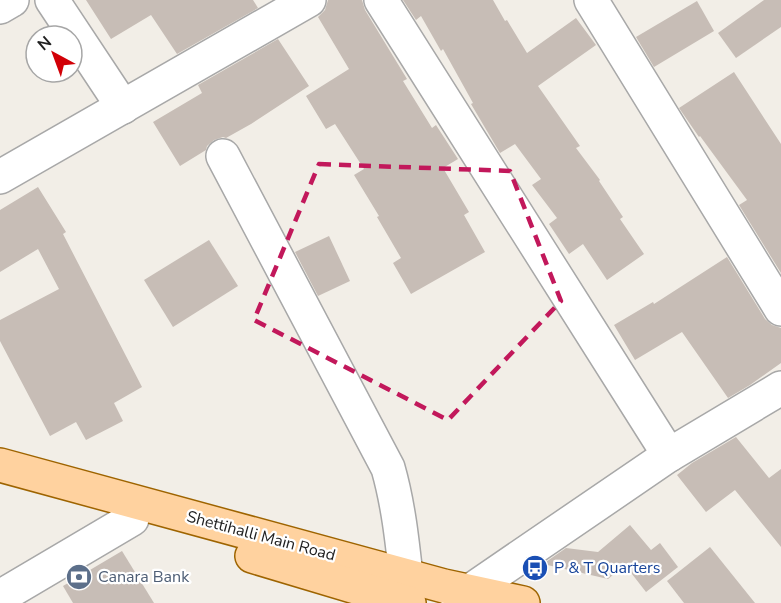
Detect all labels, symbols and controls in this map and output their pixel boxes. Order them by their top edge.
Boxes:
north arrow [24,24,84,84]
text: N [33,31,57,56]
street label: Shettihalli Main Road [184,506,338,566]
bus stop icon: P & T Quarters [520,553,550,583]
place label: P & T Quarters [554,557,660,579]
bank icon: Canara Bank [64,562,94,592]
place label: Canara Bank [98,566,190,588]

